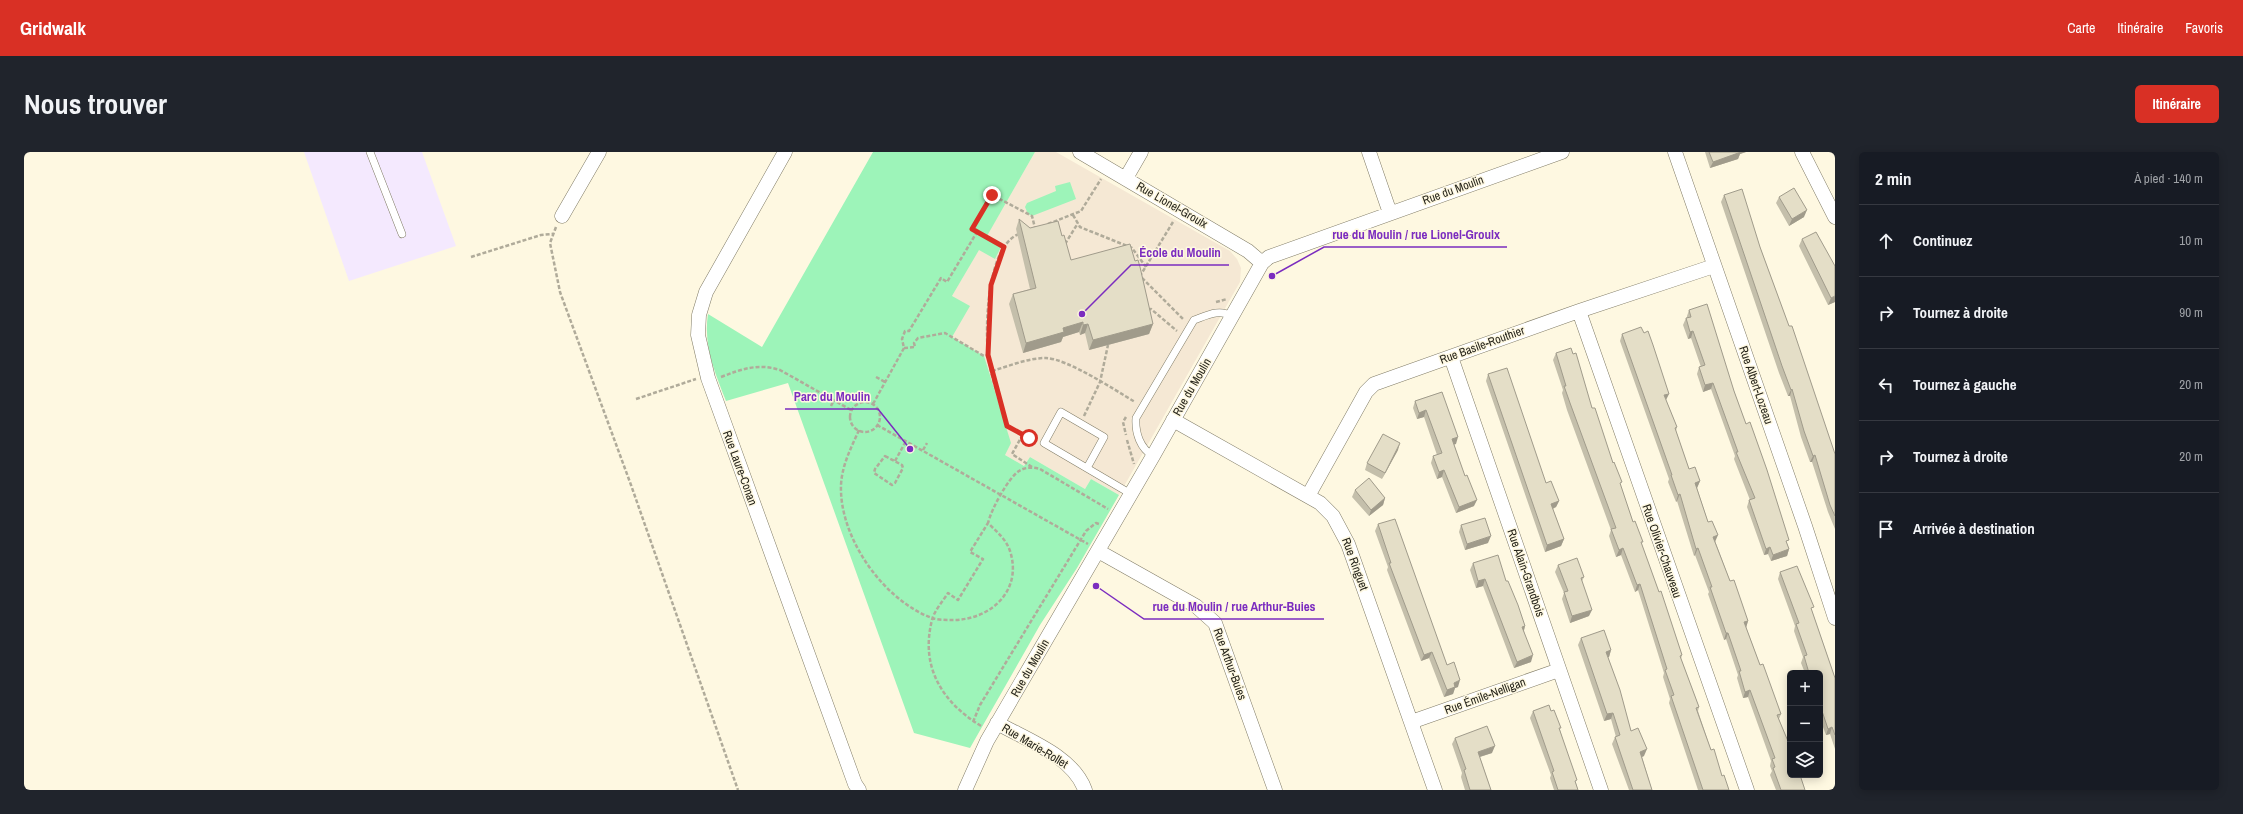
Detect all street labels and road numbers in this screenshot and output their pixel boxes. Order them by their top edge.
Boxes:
street label: Rue du Moulin [1420,172,1486,208]
street label: Rue Lionel-Groulx [1133,178,1211,232]
street label: Rue Basile-Routhier [1437,322,1527,368]
street label: Rue Albert-Lozeau [1735,344,1777,426]
street label: Rue du Moulin [1169,355,1215,419]
street label: Rue Laure-Conan [719,429,761,507]
street label: Rue Olivier-Chauveau [1638,502,1686,600]
street label: Rue Alain-Grandbois [1503,527,1549,619]
street label: Rue Ringuet [1338,535,1372,593]
street label: Rue Arthur-Buies [1210,626,1250,702]
street label: Rue du Moulin [1007,636,1053,700]
street label: Rue Émile-Nelligan [1442,674,1528,718]
street label: Rue Marie-Rollet [999,720,1071,772]

